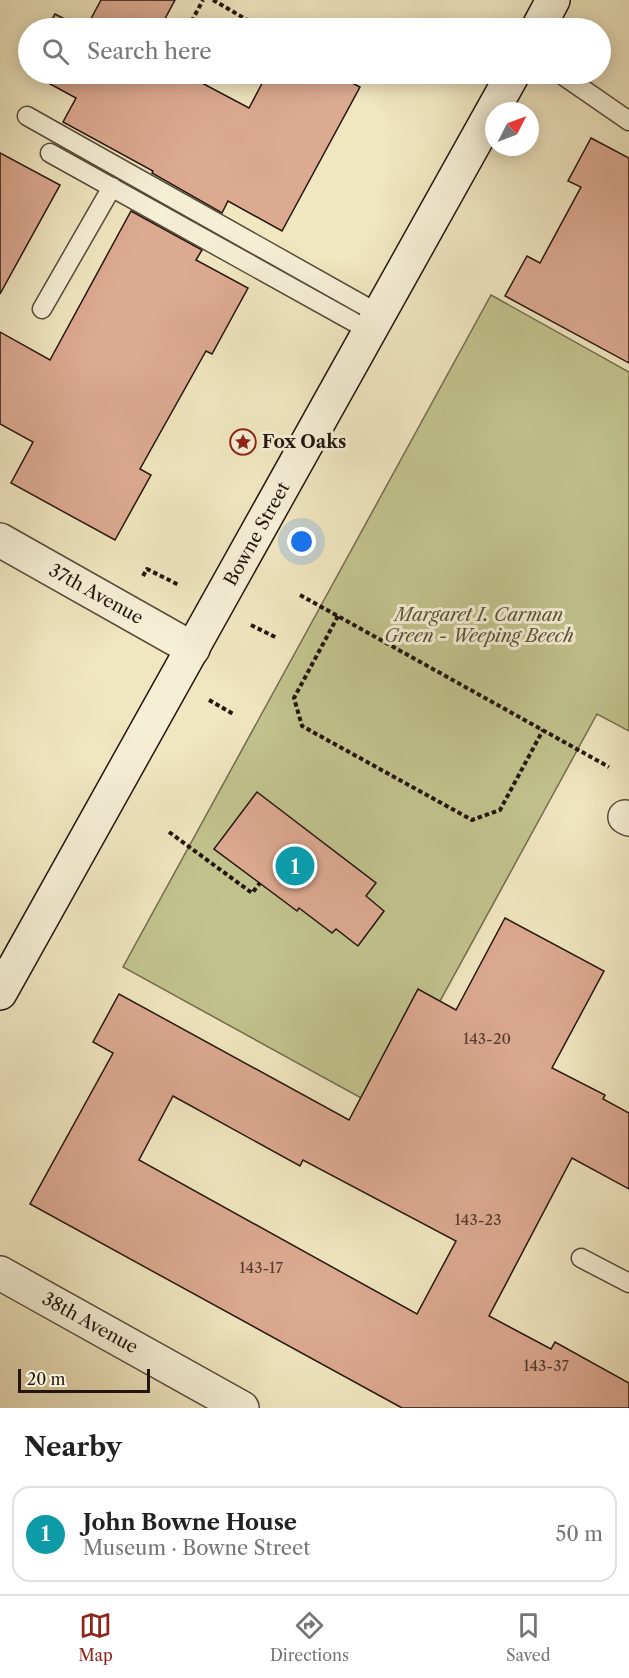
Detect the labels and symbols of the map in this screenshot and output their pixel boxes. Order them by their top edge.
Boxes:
north arrow [485,102,539,156]
place icon: Fox Oaks [228,427,258,457]
place label: Fox Oaks [262,431,346,453]
street label: Bowne Street [219,478,295,590]
your location [287,527,316,556]
street label: 37th Avenue [45,559,147,629]
park label: Margaret I. Carman Green - Weeping Beech [384,604,574,647]
pin: 1 [276,844,314,888]
house number: 143-20 [463,1029,511,1048]
house number: 143-23 [455,1210,501,1229]
house number: 143-17 [239,1258,283,1277]
street label: 38th Avenue [38,1288,142,1358]
house number: 143-37 [523,1356,569,1375]
scale bar [18,1366,150,1394]

